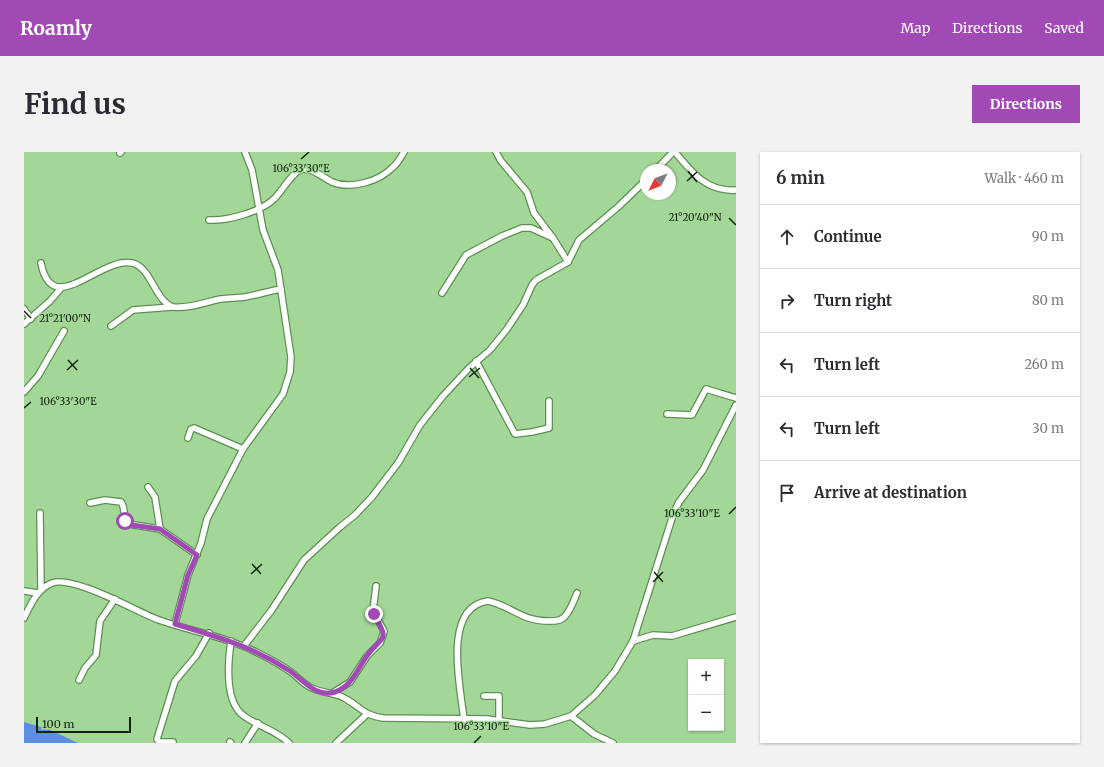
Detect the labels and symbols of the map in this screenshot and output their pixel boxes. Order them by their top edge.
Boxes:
text: 106°33'30"E [272,162,330,175]
north arrow [640,164,676,200]
text: 21°20'40"N [668,211,722,224]
text: 21°21'00"N [39,312,91,325]
text: 106°33'30"E [39,395,97,408]
text: 106°33'10"E [664,507,720,520]
route start [116,512,134,530]
route end [365,605,383,623]
scale bar [36,715,131,734]
text: 106°33'10"E [453,720,509,733]

